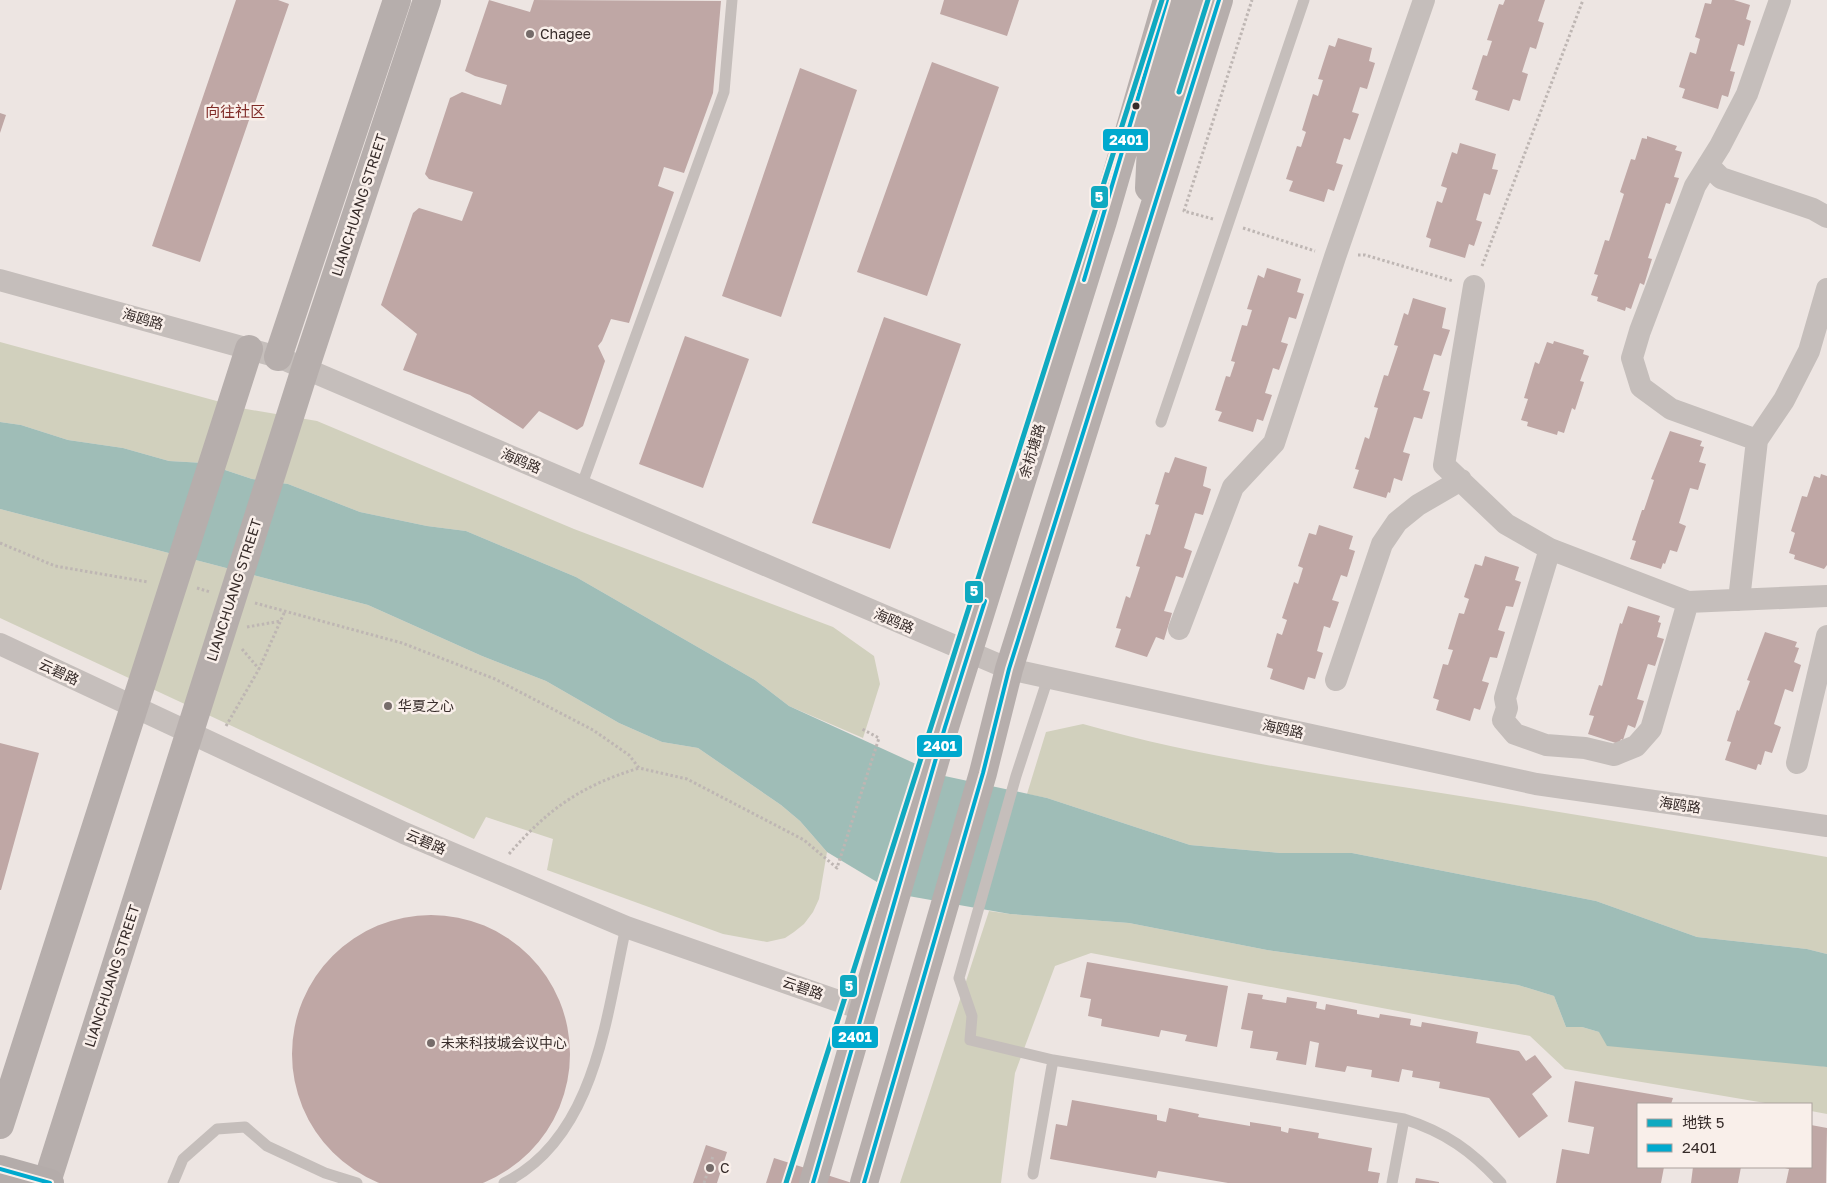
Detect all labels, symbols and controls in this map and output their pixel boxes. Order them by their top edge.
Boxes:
place label: Chagee [540,25,591,42]
marker: Chagee [524,28,536,40]
unlabelled marker [1131,101,1141,111]
district label: 向往社区 [205,102,265,120]
line badge: 2401 [1102,128,1149,152]
street label: LIANCHUANG STREET [327,131,390,278]
text: 2401 [1109,131,1143,148]
line badge: 5 [1090,185,1109,209]
text: 5 [1095,188,1104,205]
street label: 海鸥路 [121,305,166,332]
street label: 余杭塘路 [1015,422,1048,480]
street label: 海鸥路 [499,445,544,477]
street label: LIANCHUANG STREET [202,516,265,663]
line badge: 5 [964,580,984,604]
text: 5 [970,582,979,599]
street label: 海鸥路 [872,605,917,637]
street label: 云碧路 [37,655,82,688]
place label: 华夏之心 [398,697,454,714]
marker: 华夏之心 [382,700,394,712]
street label: 海鸥路 [1261,716,1305,741]
line badge: 2401 [916,734,963,758]
text: 2401 [923,737,957,754]
street label: 海鸥路 [1658,793,1702,816]
street label: 云碧路 [404,826,449,858]
street label: LIANCHUANG STREET [80,902,143,1049]
street label: 云碧路 [781,973,826,1002]
line badge: 5 [839,974,858,998]
text: 5 [845,977,854,994]
line badge: 2401 [831,1025,879,1049]
text: 2401 [838,1028,872,1045]
place label: 未来科技城会议中心 [441,1034,567,1051]
marker: 未来科技城会议中心 [425,1037,437,1049]
legend [1637,1103,1812,1168]
text: 地铁 5 [1682,1113,1724,1131]
text: 2401 [1682,1138,1716,1156]
place label: C [720,1159,730,1176]
marker: C [704,1162,716,1174]

